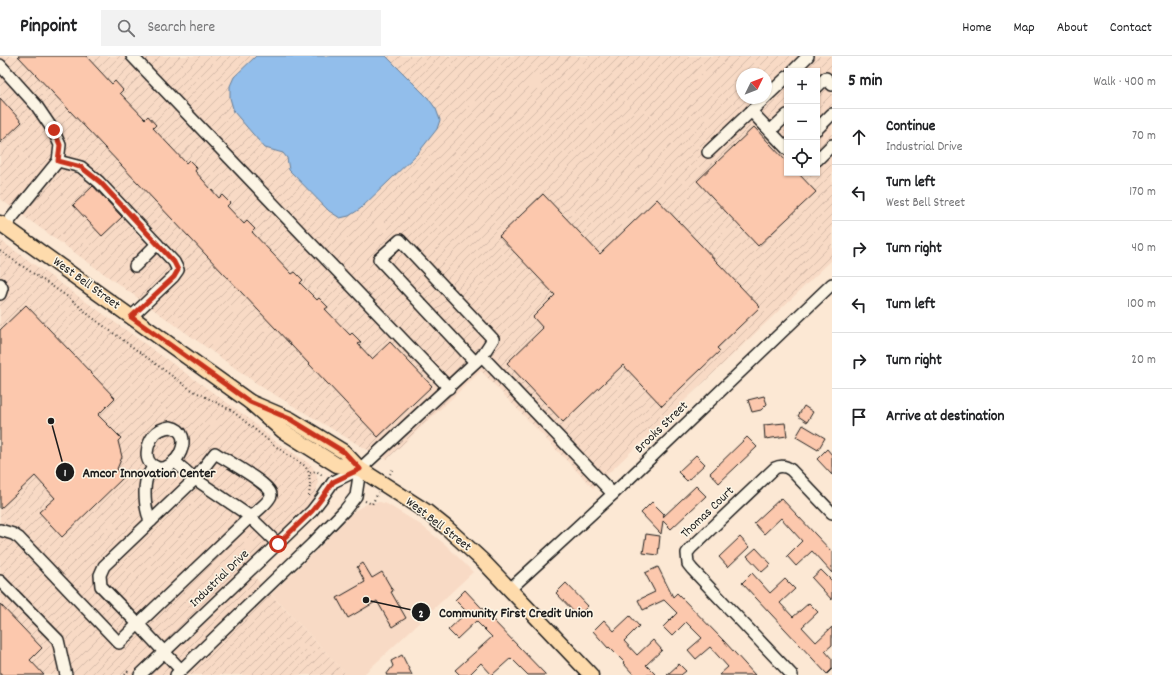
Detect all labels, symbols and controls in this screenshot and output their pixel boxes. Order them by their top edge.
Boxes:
search box [101,10,381,46]
text: Pinpoint [20,14,77,41]
icon: search [115,17,137,39]
text: Search here [147,17,215,39]
text: Home [962,18,991,38]
text: Map [1013,18,1035,38]
text: About [1057,18,1088,38]
text: Contact [1110,18,1152,38]
north arrow [736,68,772,104]
map controls [784,68,820,176]
button: + [784,68,820,104]
text: 5 min [848,70,882,94]
text: Walk · 400 m [1094,73,1156,92]
button: − [784,104,820,140]
text: Continue [886,116,935,138]
route end [45,121,63,139]
icon: ahead [848,126,870,148]
text: 70 m [1132,127,1156,146]
text: Industrial Drive [886,138,962,157]
button: locate [784,140,820,176]
text: Turn left [886,172,935,194]
icon: left [848,182,870,204]
text: 170 m [1129,183,1156,202]
text: West Bell Street [886,194,965,213]
icon: right [848,238,870,260]
text: Turn right [886,238,942,260]
text: 40 m [1132,239,1156,258]
street label: West Bell Street [48,253,124,315]
icon: left [848,294,870,316]
text: Turn left [886,294,935,316]
text: 100 m [1127,295,1156,314]
icon: right [848,350,870,372]
text: Turn right [886,350,942,372]
text: 20 m [1131,351,1156,370]
street label: Brooks Street [631,397,693,458]
icon: arrive [848,406,870,428]
text: Arrive at destination [886,406,1004,428]
callout: Amcor Innovation Center [55,459,224,485]
text: Amcor Innovation Center [82,464,216,484]
text: 1 [64,465,67,482]
street label: Thomas Court [677,482,739,543]
street label: West Bell Street [401,493,475,557]
route start [269,535,287,553]
street label: Industrial Drive [186,545,254,612]
callout: Community First Credit Union [411,599,601,625]
text: Community First Credit Union [439,604,594,624]
text: 2 [418,606,424,623]

